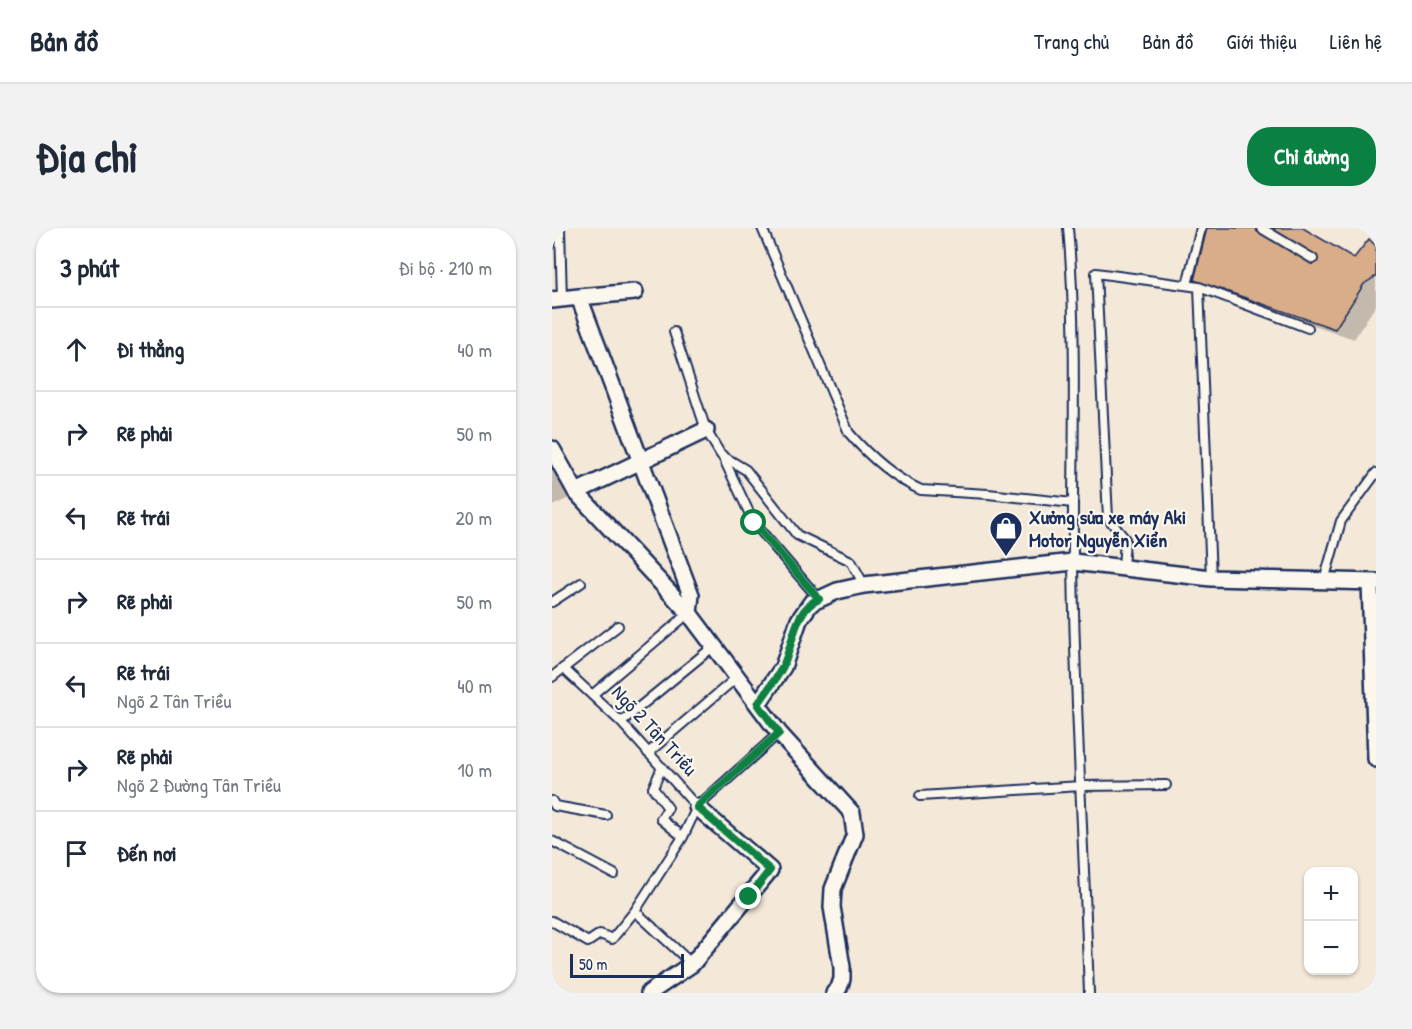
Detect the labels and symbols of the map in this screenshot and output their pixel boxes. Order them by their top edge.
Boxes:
place label: Xưởng sửa xe máy Aki Motor Nguyễn Xiển [1029,503,1186,554]
route start [740,509,766,535]
shop icon: Xưởng sửa xe máy Aki Motor Nguyễn Xiển [988,510,1024,557]
street label: Ngõ 2 Tân Triều [606,679,704,781]
route end [735,883,761,909]
scale bar [570,951,684,978]

